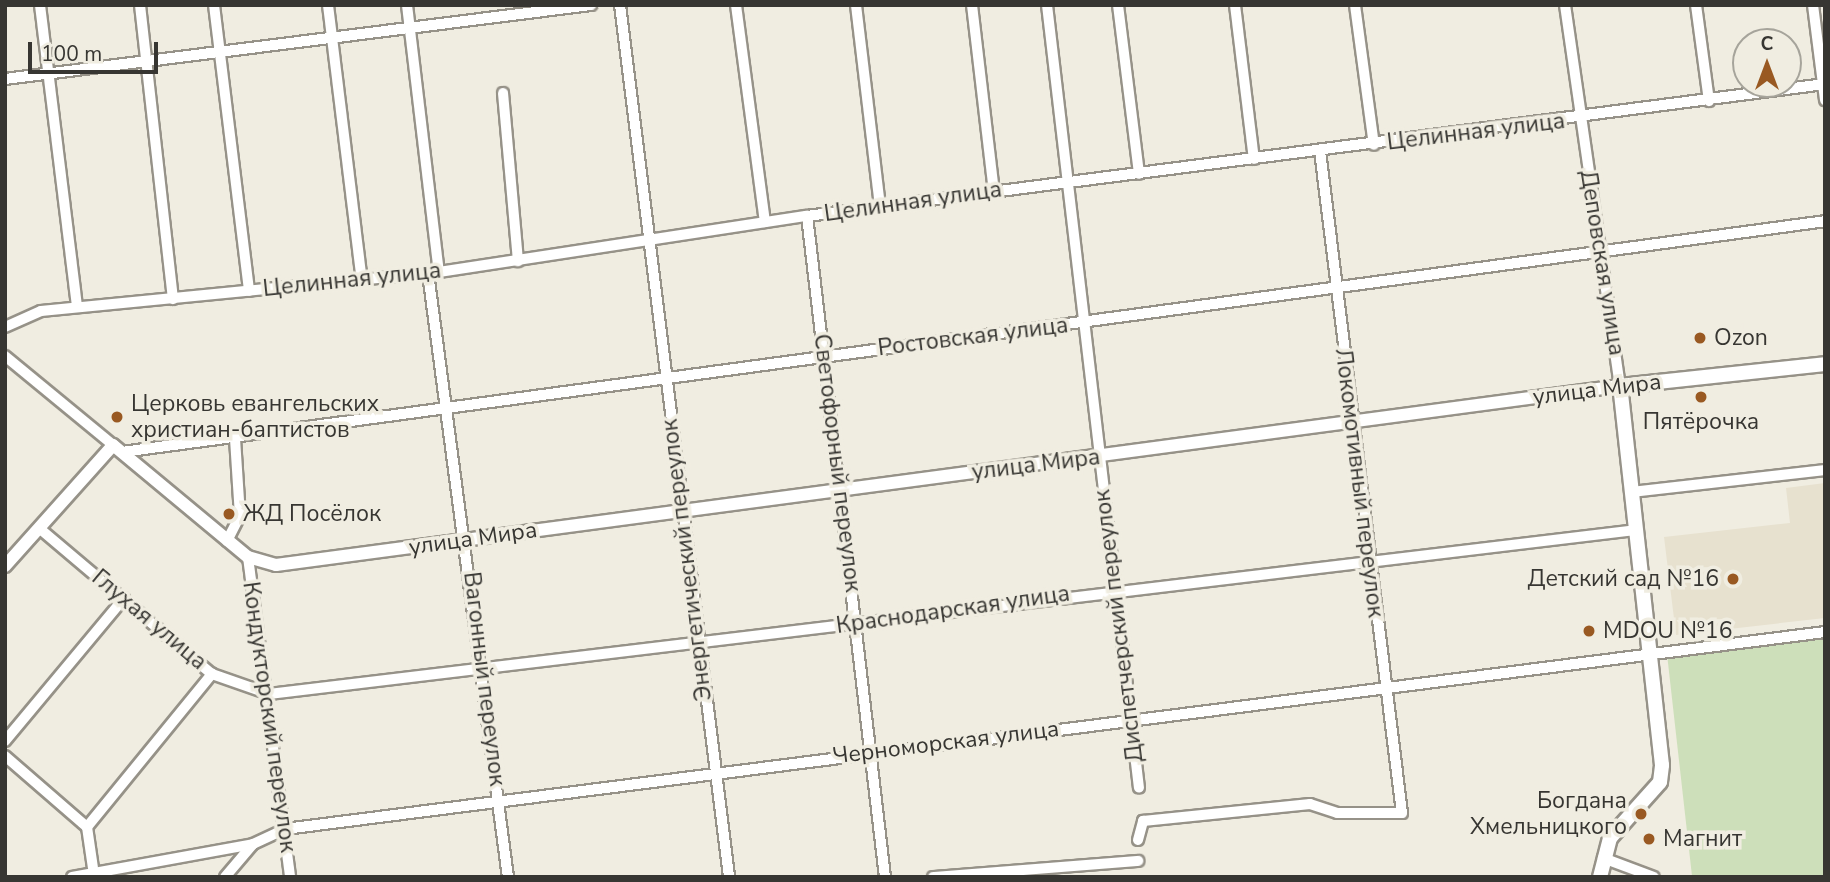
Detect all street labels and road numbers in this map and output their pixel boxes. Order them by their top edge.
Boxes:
street label: Целинная улица [1385,107,1567,157]
street label: Деповская улица [1574,168,1630,358]
street label: Целинная улица [822,176,1004,228]
street label: Целинная улица [261,257,443,303]
street label: Ростовская улица [876,312,1070,362]
street label: Светофорный переулок [807,332,867,594]
street label: Локомотивный переулок [1329,347,1389,619]
street label: улица Мира [1531,368,1663,412]
street label: Энергетический переулок [656,418,718,702]
street label: улица Мира [970,443,1102,487]
street label: Диспетчерский переулок [1089,488,1149,764]
street label: улица Мира [407,516,539,562]
street label: Глухая улица [86,564,212,676]
street label: Вагонный переулок [457,570,511,788]
street label: Кондукторский переулок [236,580,302,854]
street label: Краснодарская улица [834,580,1072,640]
street label: Черноморская улица [831,715,1061,771]

